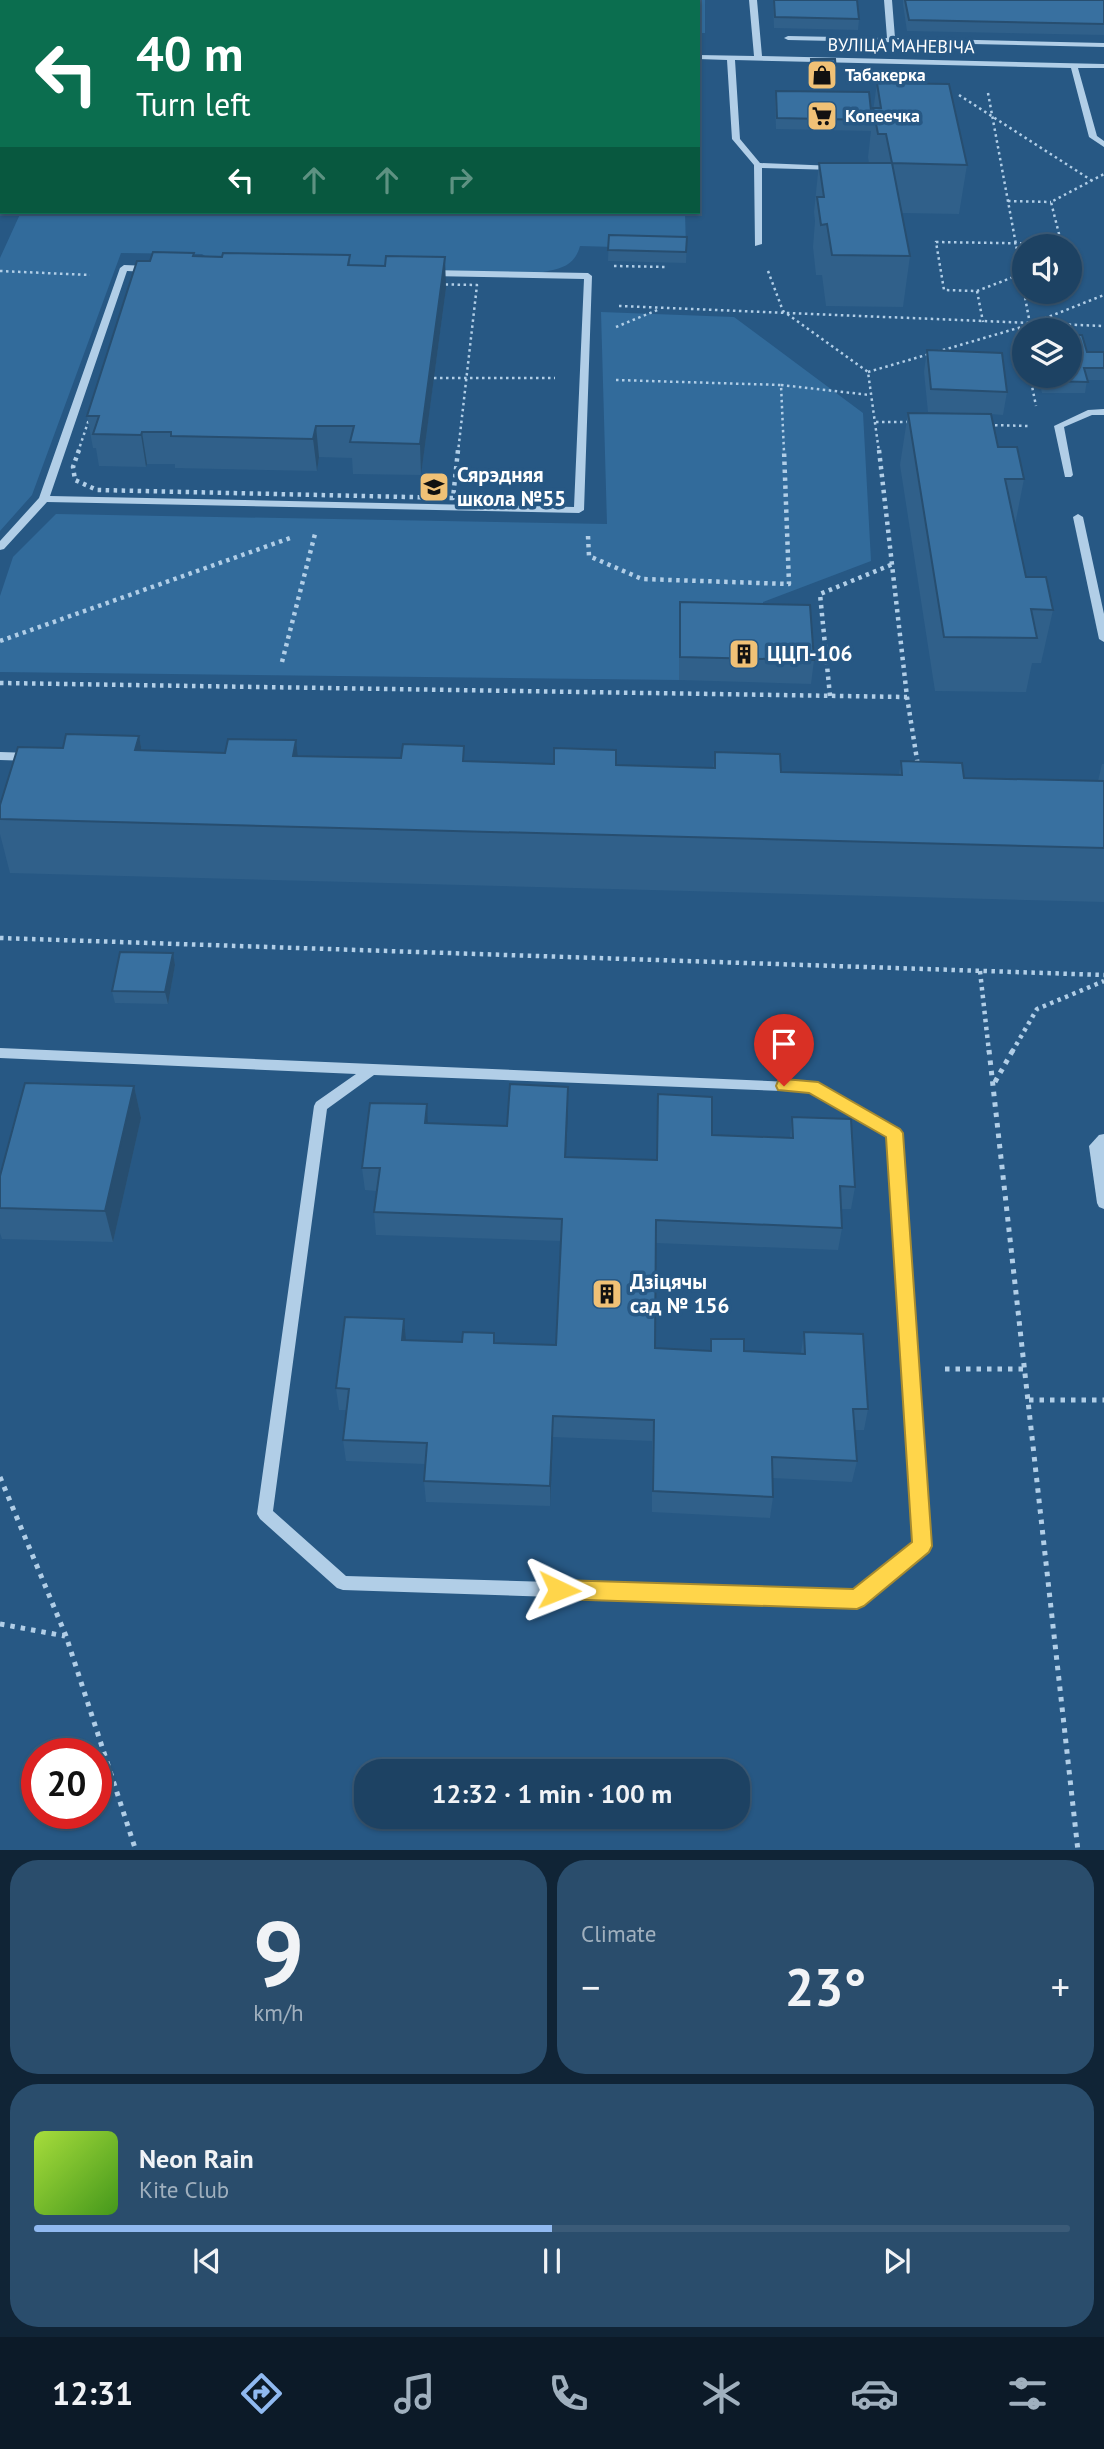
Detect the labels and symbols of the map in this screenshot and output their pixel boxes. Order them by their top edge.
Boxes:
street label: ВУЛІЦА МАНЕВІЧА [827,33,975,58]
shop icon: Табакерка [805,58,839,92]
place label: Табакерка [845,63,926,86]
supermarket icon: Копеечка [805,99,839,133]
place label: Копеечка [845,104,920,127]
place label: Сярэдняя школа №55 [457,461,566,512]
school or university icon: Сярэдняя школа №55 [417,470,451,504]
building icon: ЦЦП-106 [727,637,761,671]
place label: ЦЦП-106 [767,640,852,667]
pin [754,1014,814,1086]
place label: Дзіцячы сад № 156 [630,1268,729,1319]
building icon: Дзіцячы сад № 156 [590,1277,624,1311]
position arrow [522,1553,596,1627]
speed limit sign: 20 [21,1738,112,1829]

